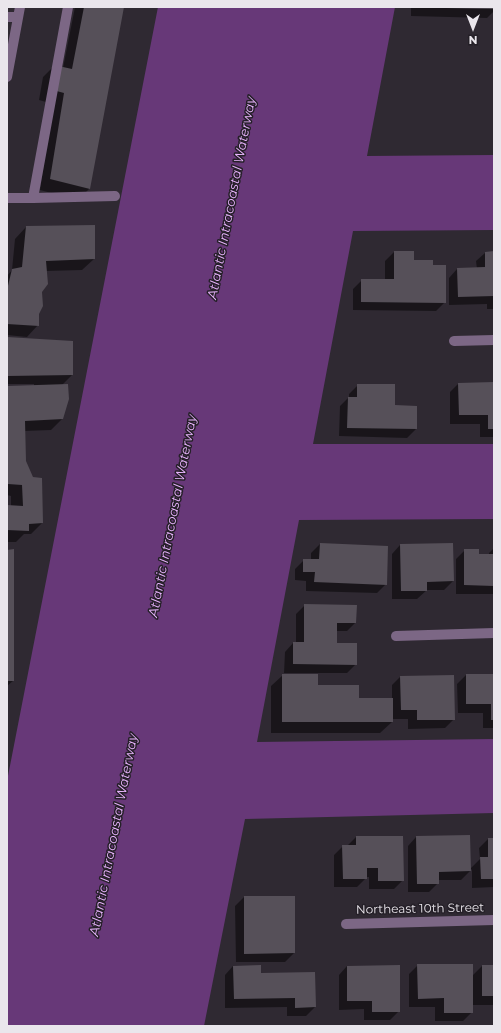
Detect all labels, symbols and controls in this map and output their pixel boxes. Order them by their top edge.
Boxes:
north arrow [453,8,493,48]
text: N [469,33,477,47]
water label: Atlantic Intracoastal Waterway [205,95,259,301]
water label: Atlantic Intracoastal Waterway [146,413,200,619]
water label: Atlantic Intracoastal Waterway [87,732,141,938]
street label: Northeast 10th Street [356,901,484,917]

